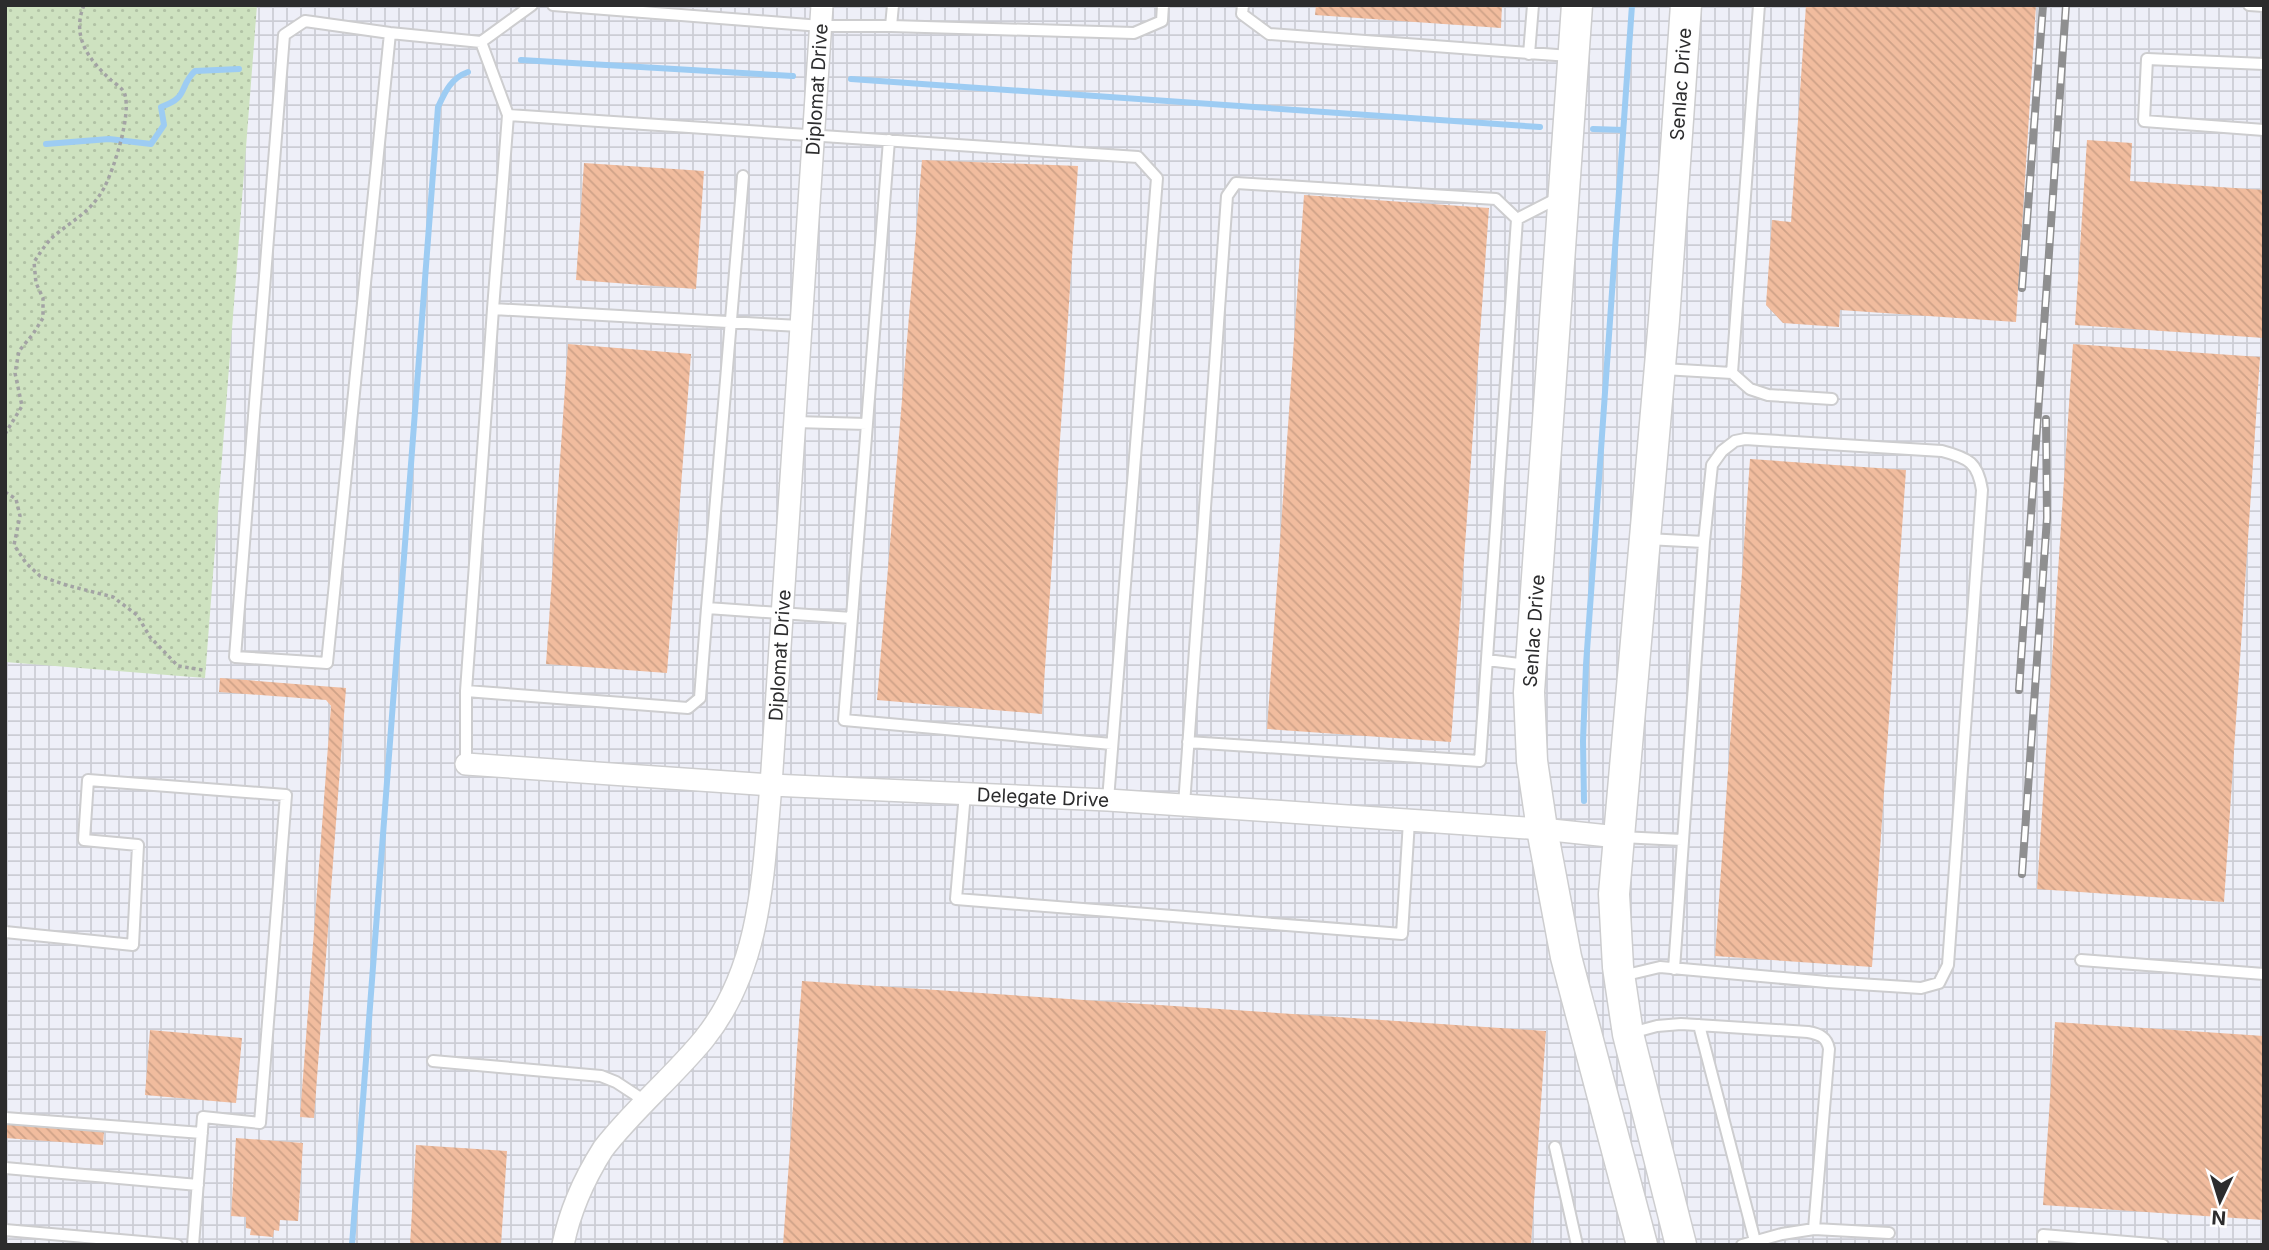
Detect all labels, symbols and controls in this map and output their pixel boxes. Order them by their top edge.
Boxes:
street label: Diplomat Drive [801,23,832,156]
street label: Senlac Drive [1665,27,1696,141]
street label: Senlac Drive [1519,574,1549,688]
street label: Diplomat Drive [764,589,795,722]
street label: Delegate Drive [976,783,1110,812]
north arrow [2185,1166,2255,1236]
text: N [2211,1205,2227,1229]

